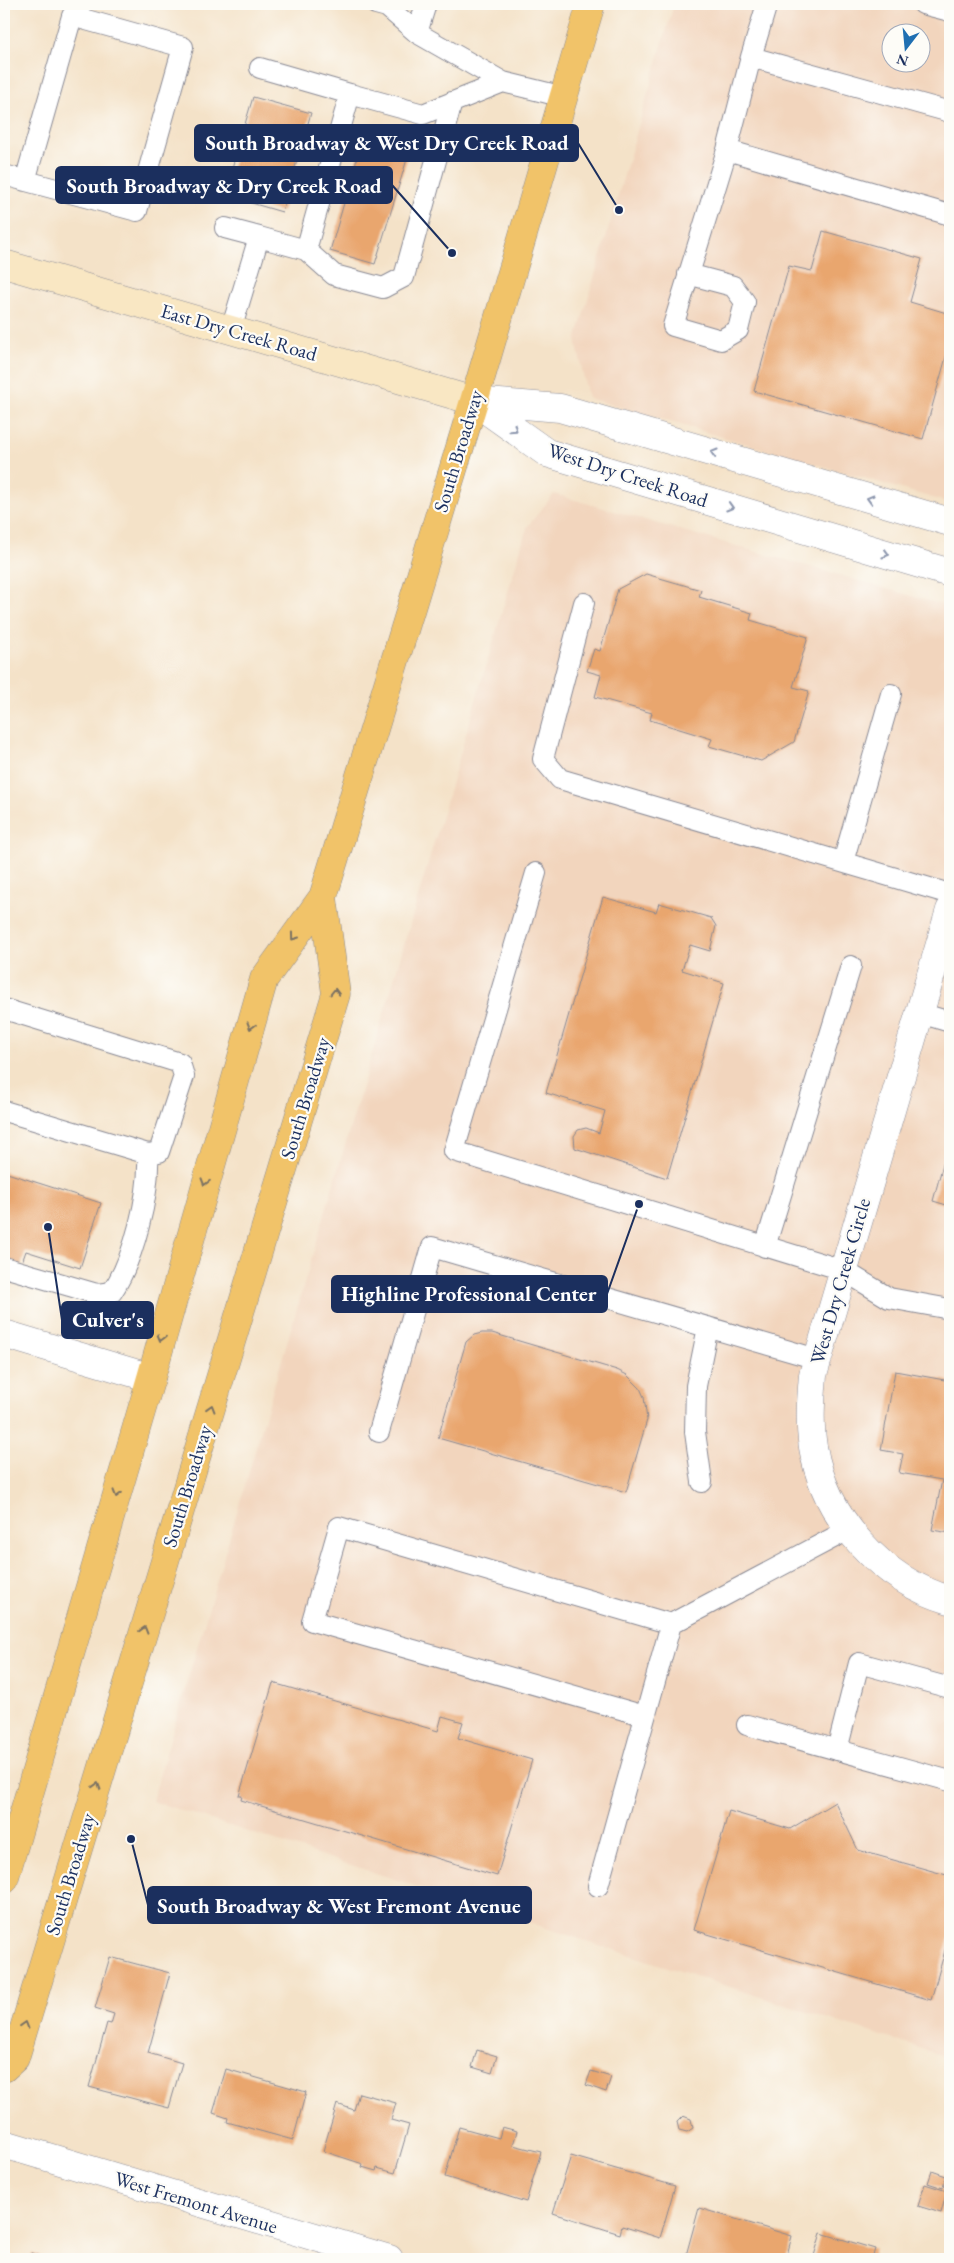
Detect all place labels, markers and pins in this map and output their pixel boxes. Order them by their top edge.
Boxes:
callout: South Broadway & West Dry Creek Road [195,125,578,161]
callout: South Broadway & Dry Creek Road [56,167,392,203]
callout: Highline Professional Center [332,1276,607,1312]
callout: Culver's [62,1302,153,1338]
callout: South Broadway & West Fremont Avenue [148,1887,531,1923]

